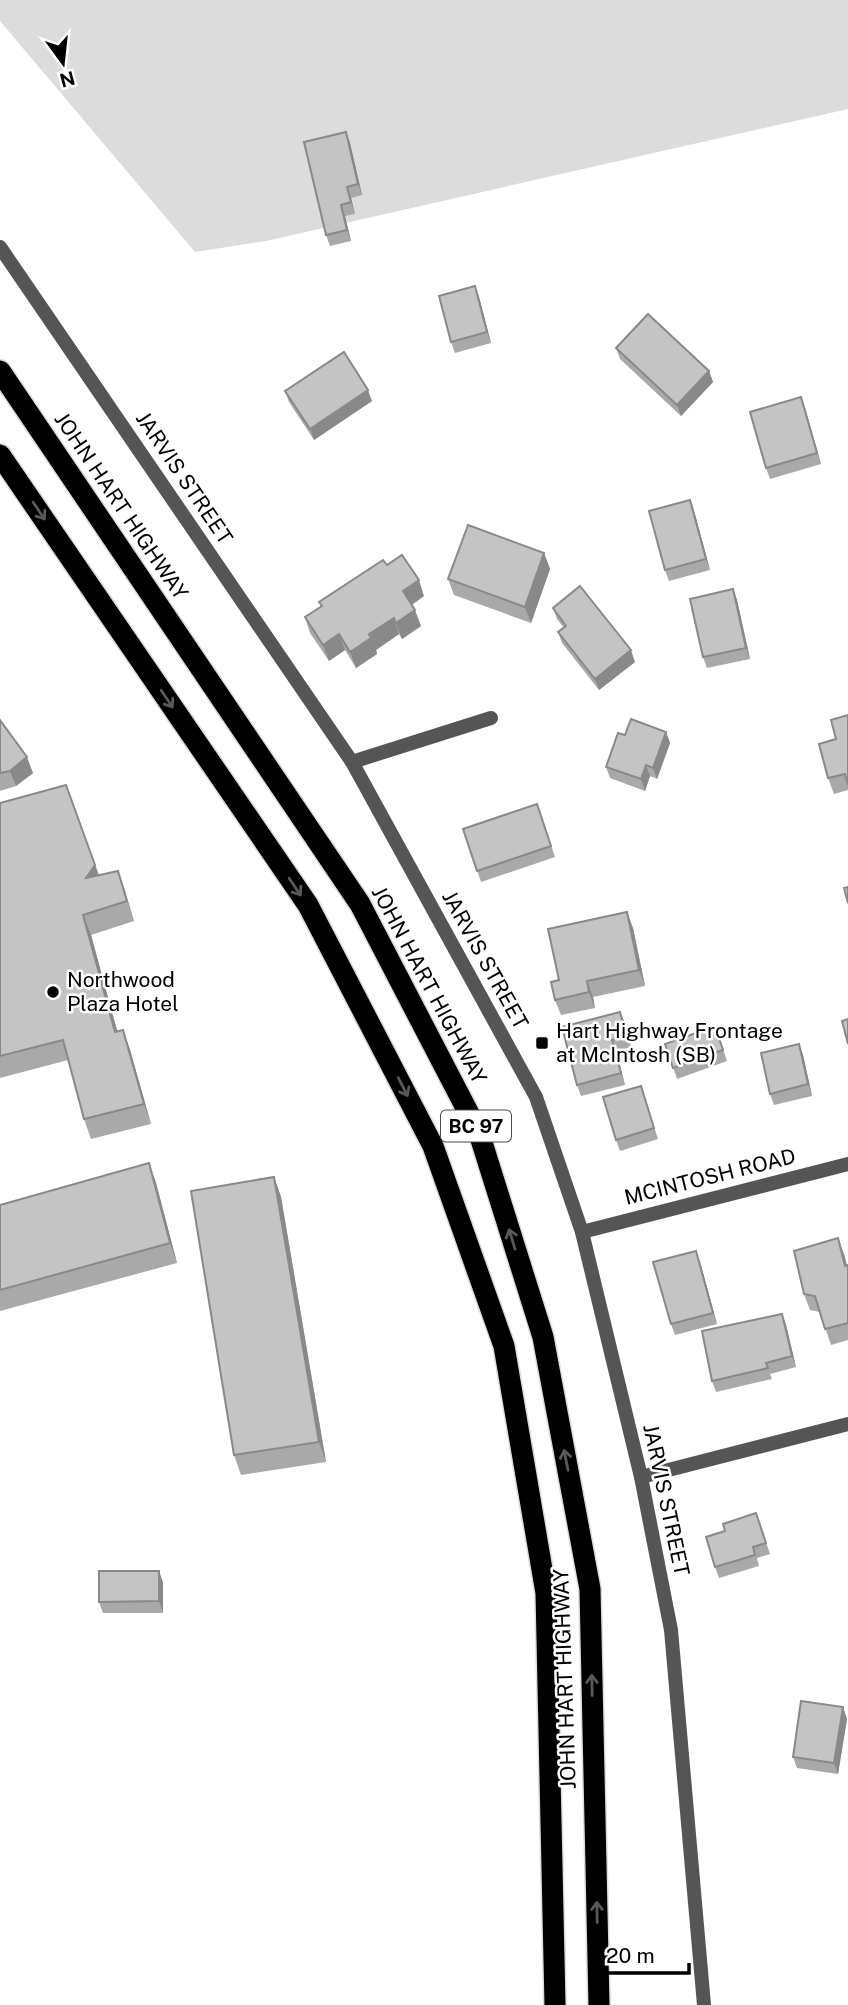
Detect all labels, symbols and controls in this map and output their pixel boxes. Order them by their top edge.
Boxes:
north arrow [28,28,98,98]
text: N [57,67,77,92]
street label: JOHN HART HIGHWAY [49,407,194,604]
street label: JARVIS STREET [131,407,238,549]
one-way arrow [31,501,46,520]
one-way arrow [160,689,174,708]
one-way arrow [288,877,302,896]
street label: JOHN HART HIGHWAY [367,882,492,1088]
street label: JARVIS STREET [437,886,534,1033]
place label: Northwood Plaza Hotel [67,967,179,1016]
marker: Northwood Plaza Hotel [45,984,61,1000]
place label: Hart Highway Frontage at McIntosh (SB) [556,1018,783,1067]
marker: Hart Highway Frontage at McIntosh (SB) [534,1035,550,1051]
one-way arrow [396,1077,410,1097]
road number: BC 97 [441,1110,511,1142]
street label: MCINTOSH ROAD [622,1143,798,1210]
one-way arrow [505,1228,518,1250]
street label: JARVIS STREET [638,1422,695,1578]
one-way arrow [559,1449,572,1472]
street label: JOHN HART HIGHWAY [548,1568,581,1790]
one-way arrow [585,1674,599,1697]
one-way arrow [590,1901,604,1924]
scale bar [596,1932,689,1976]
text: 20 m [606,1943,655,1968]

